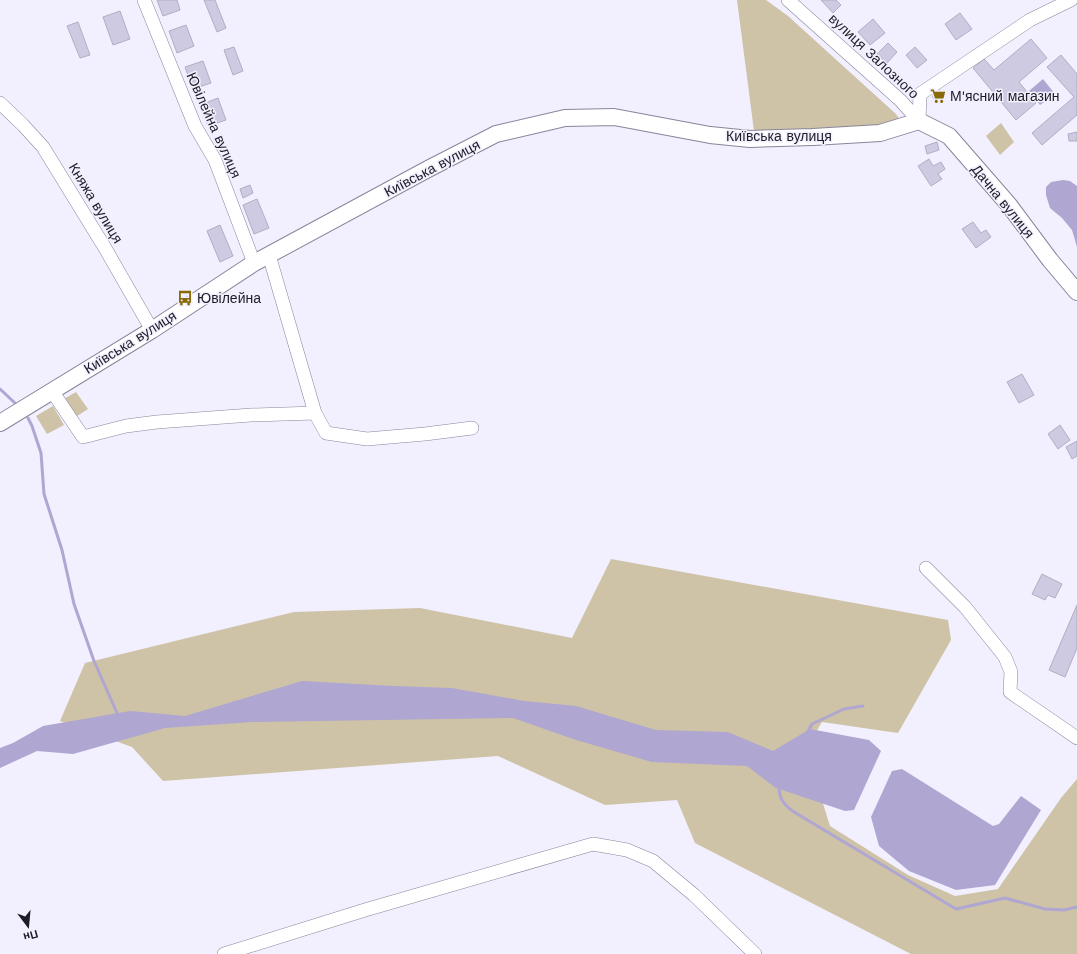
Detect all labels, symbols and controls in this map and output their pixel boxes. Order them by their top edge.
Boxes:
street label: вулиця Залозного [826,10,922,102]
street label: Ювілейна вулиця [183,70,245,180]
supermarket icon: М'ясний магазин [929,87,947,105]
place label: М'ясний магазин [950,88,1059,104]
street label: Київська вулиця [726,128,832,144]
street label: Київська вулиця [382,136,482,200]
street label: Княжа вулиця [66,160,126,246]
street label: Дачна вулиця [968,161,1038,241]
bus stop icon: Ювілейна [176,289,194,307]
place label: Ювілейна [197,290,261,306]
street label: Київська вулиця [81,307,179,377]
north arrow [8,906,48,946]
text: Пн [22,927,39,943]

